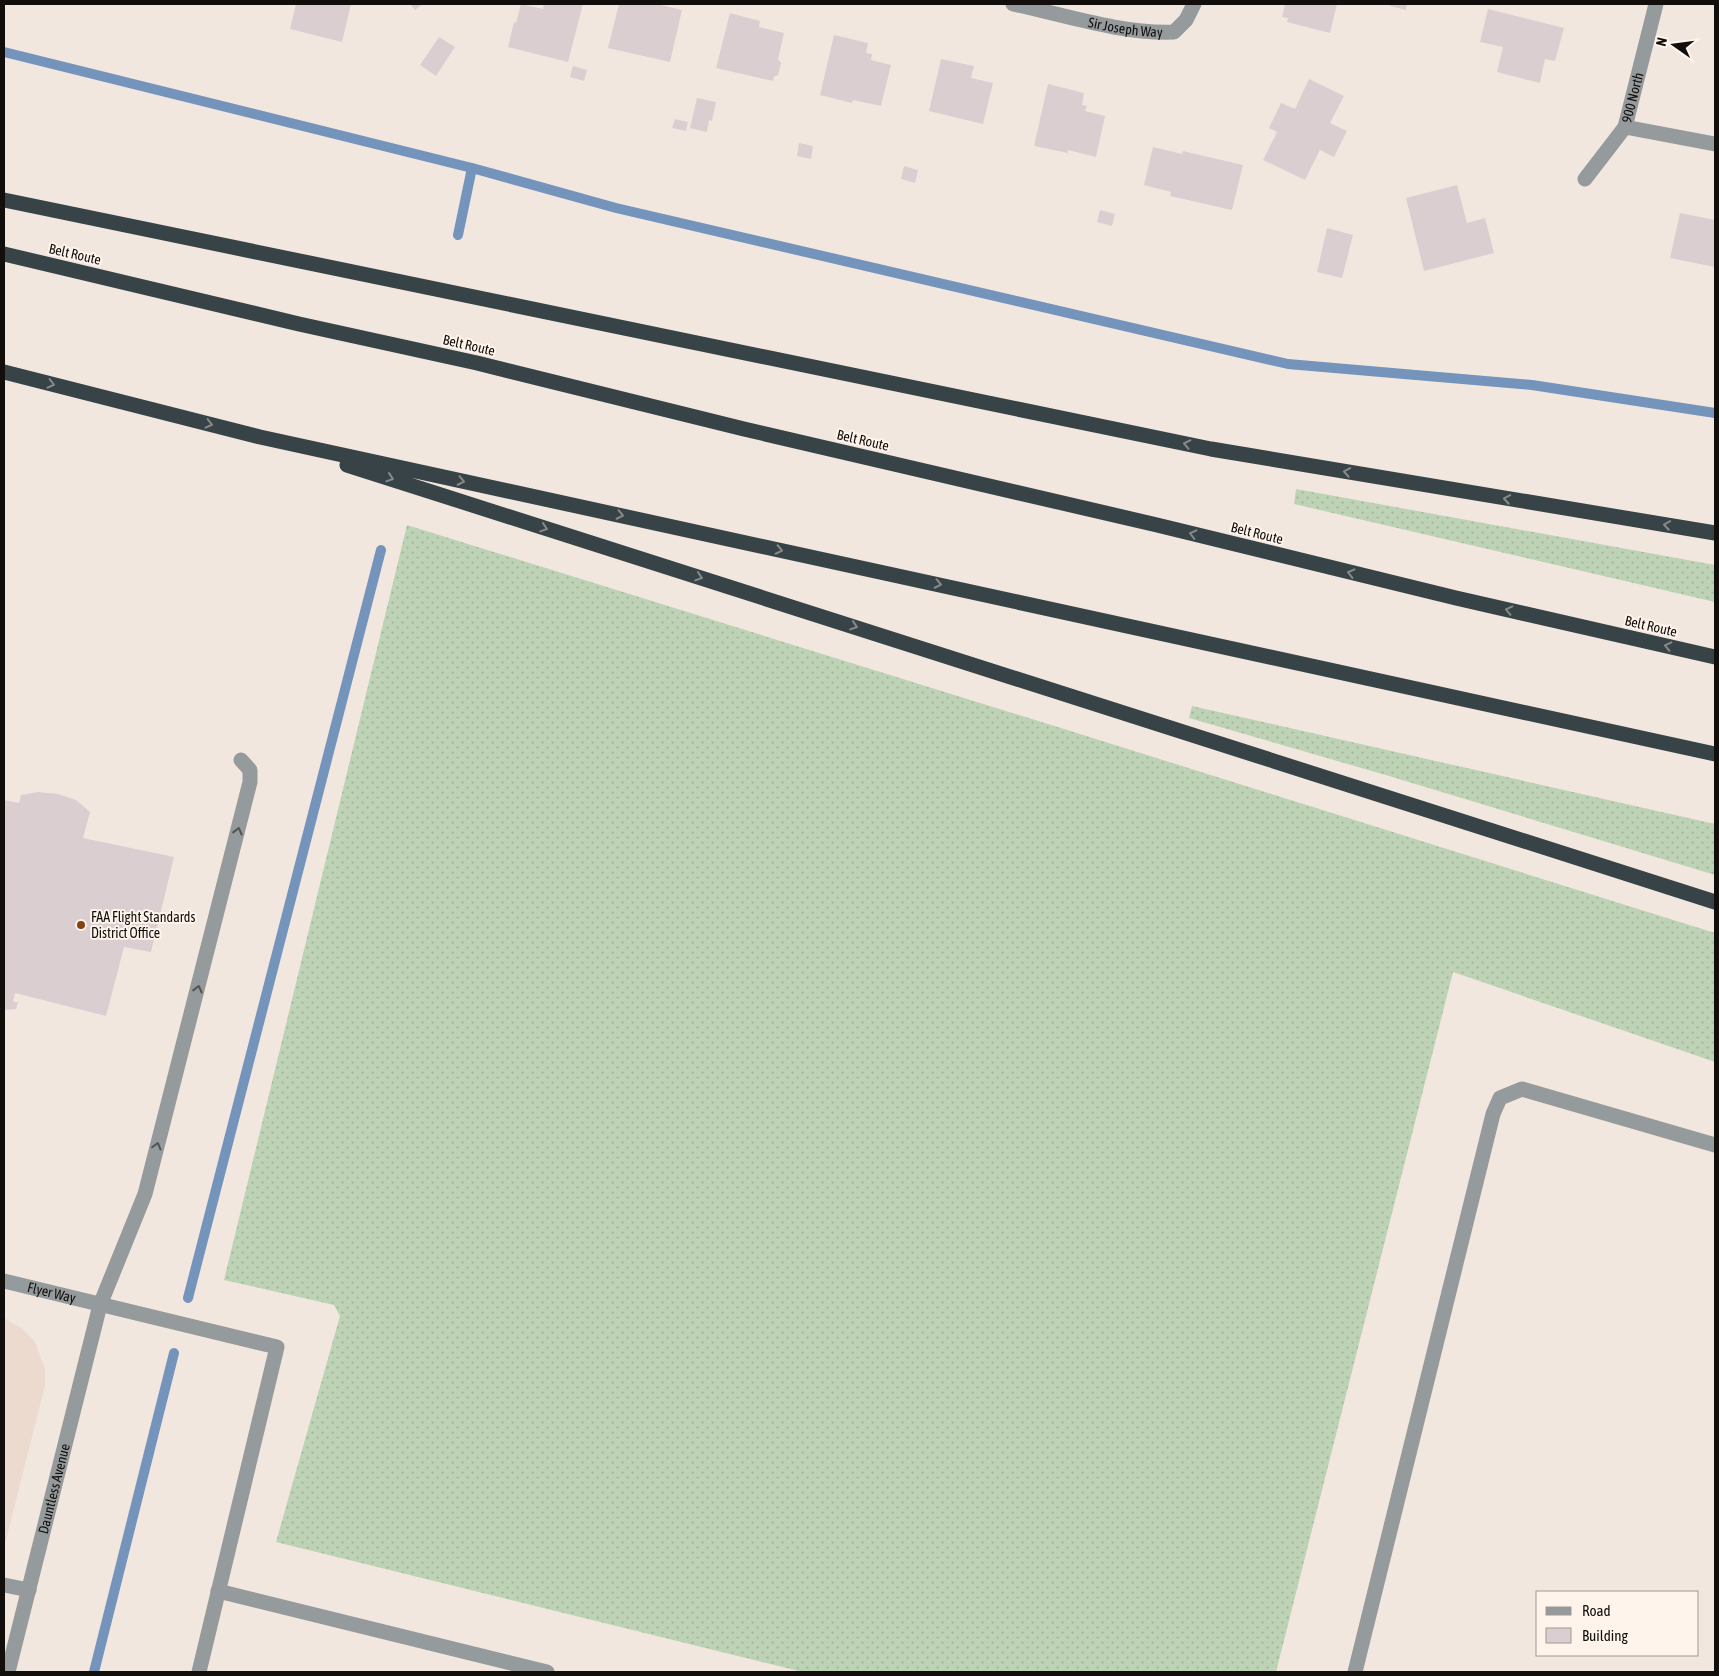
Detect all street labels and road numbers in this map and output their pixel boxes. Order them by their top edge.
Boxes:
street label: Sir Joseph Way [1087,14,1163,40]
street label: 900 North [1618,71,1646,124]
street label: Belt Route [47,240,103,268]
street label: Belt Route [441,331,497,359]
street label: Belt Route [835,426,891,454]
street label: Belt Route [1229,519,1285,547]
street label: Belt Route [1623,612,1679,640]
street label: Flyer Way [26,1279,78,1306]
street label: Dauntless Avenue [35,1442,73,1535]

